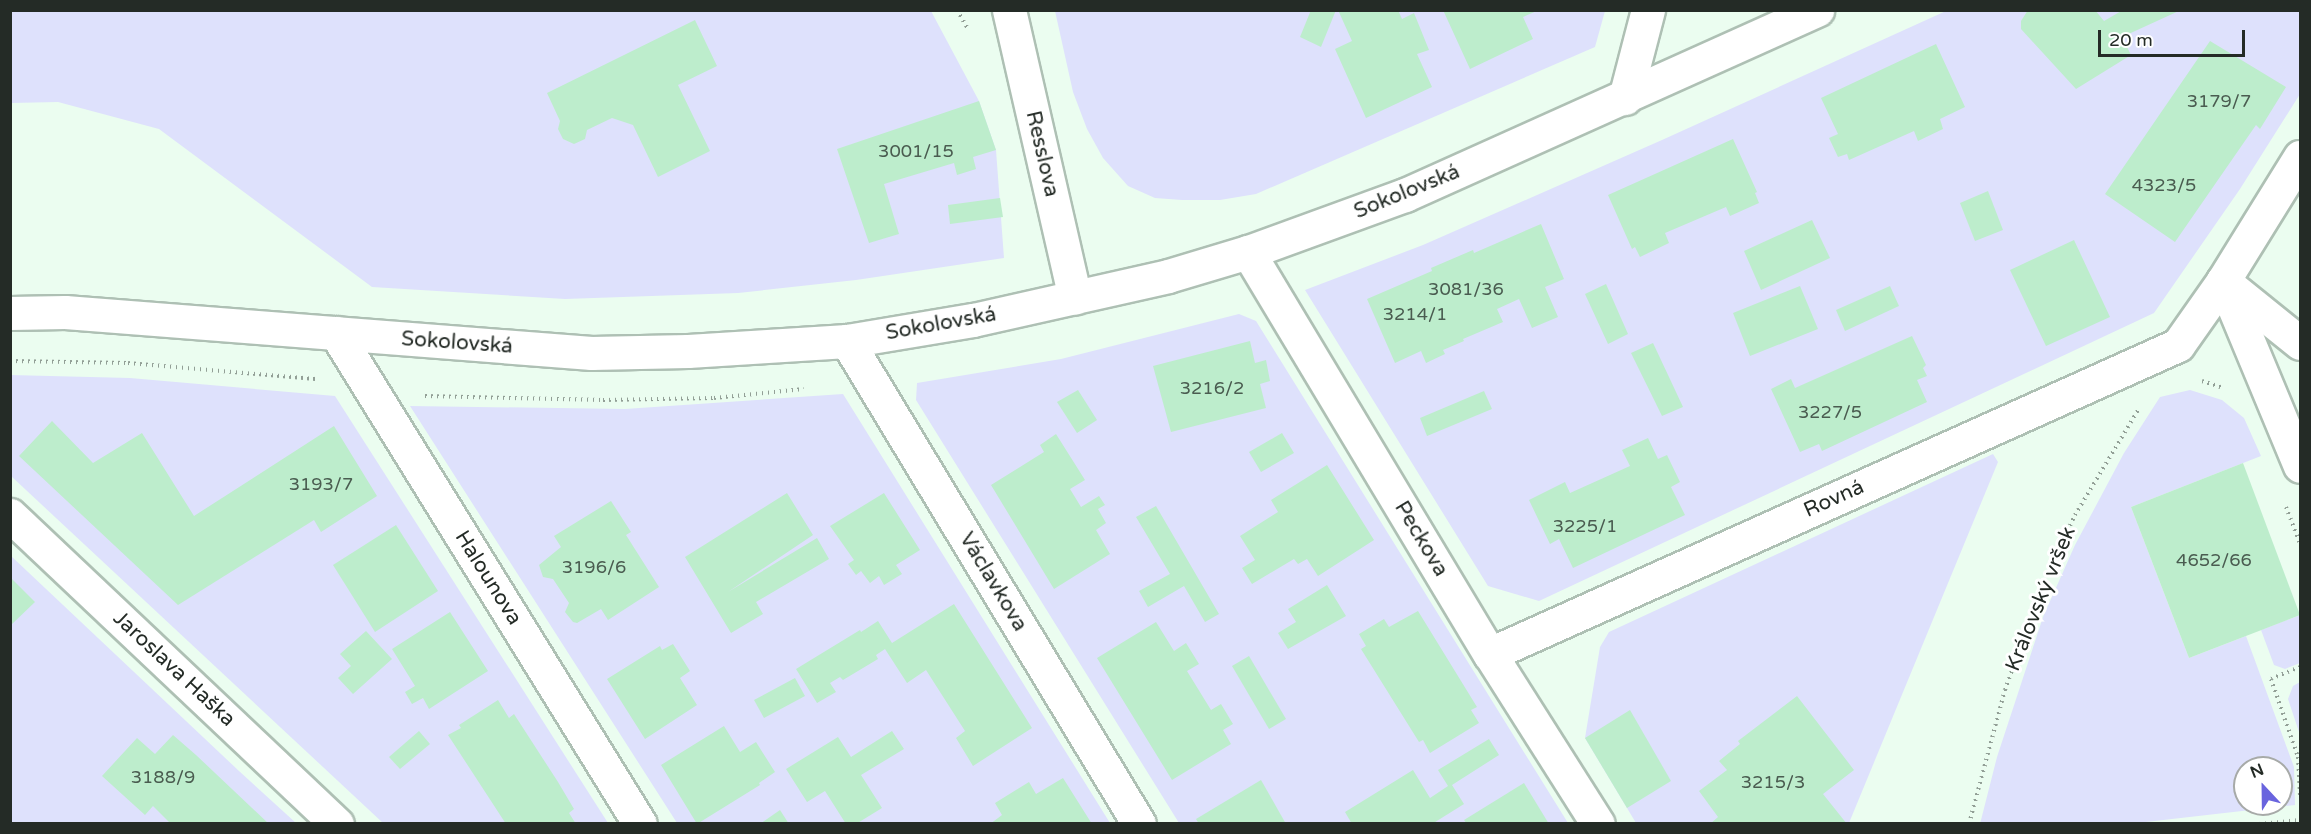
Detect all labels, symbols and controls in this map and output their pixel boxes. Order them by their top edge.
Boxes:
scale bar [2101,18,2248,56]
text: 20 m [2109,29,2153,51]
house number: 3179/7 [2187,90,2251,112]
street label: Resslova [1020,108,1064,200]
house number: 3001/15 [878,140,954,162]
street label: Sokolovská [1350,159,1464,225]
house number: 4323/5 [2132,174,2196,196]
house number: 3081/36 [1428,278,1504,300]
street label: Sokolovská [884,302,998,346]
house number: 3214/1 [1383,303,1447,325]
street label: Sokolovská [400,327,514,359]
house number: 3216/2 [1180,377,1244,399]
house number: 3227/5 [1798,401,1862,423]
house number: 3193/7 [289,473,353,495]
street label: Rovná [1800,475,1868,523]
street label: Peckova [1389,497,1453,581]
house number: 3225/1 [1553,515,1617,537]
street label: Královský vršek [2001,523,2081,675]
street label: Halounova [449,526,527,630]
street label: Václavkova [954,528,1032,636]
house number: 4652/66 [2176,549,2252,571]
house number: 3196/6 [562,556,626,578]
street label: Jaroslava Haška [108,606,240,732]
north arrow [2233,756,2293,816]
text: N [2247,759,2267,783]
house number: 3188/9 [131,766,195,788]
house number: 3215/3 [1741,771,1805,793]

